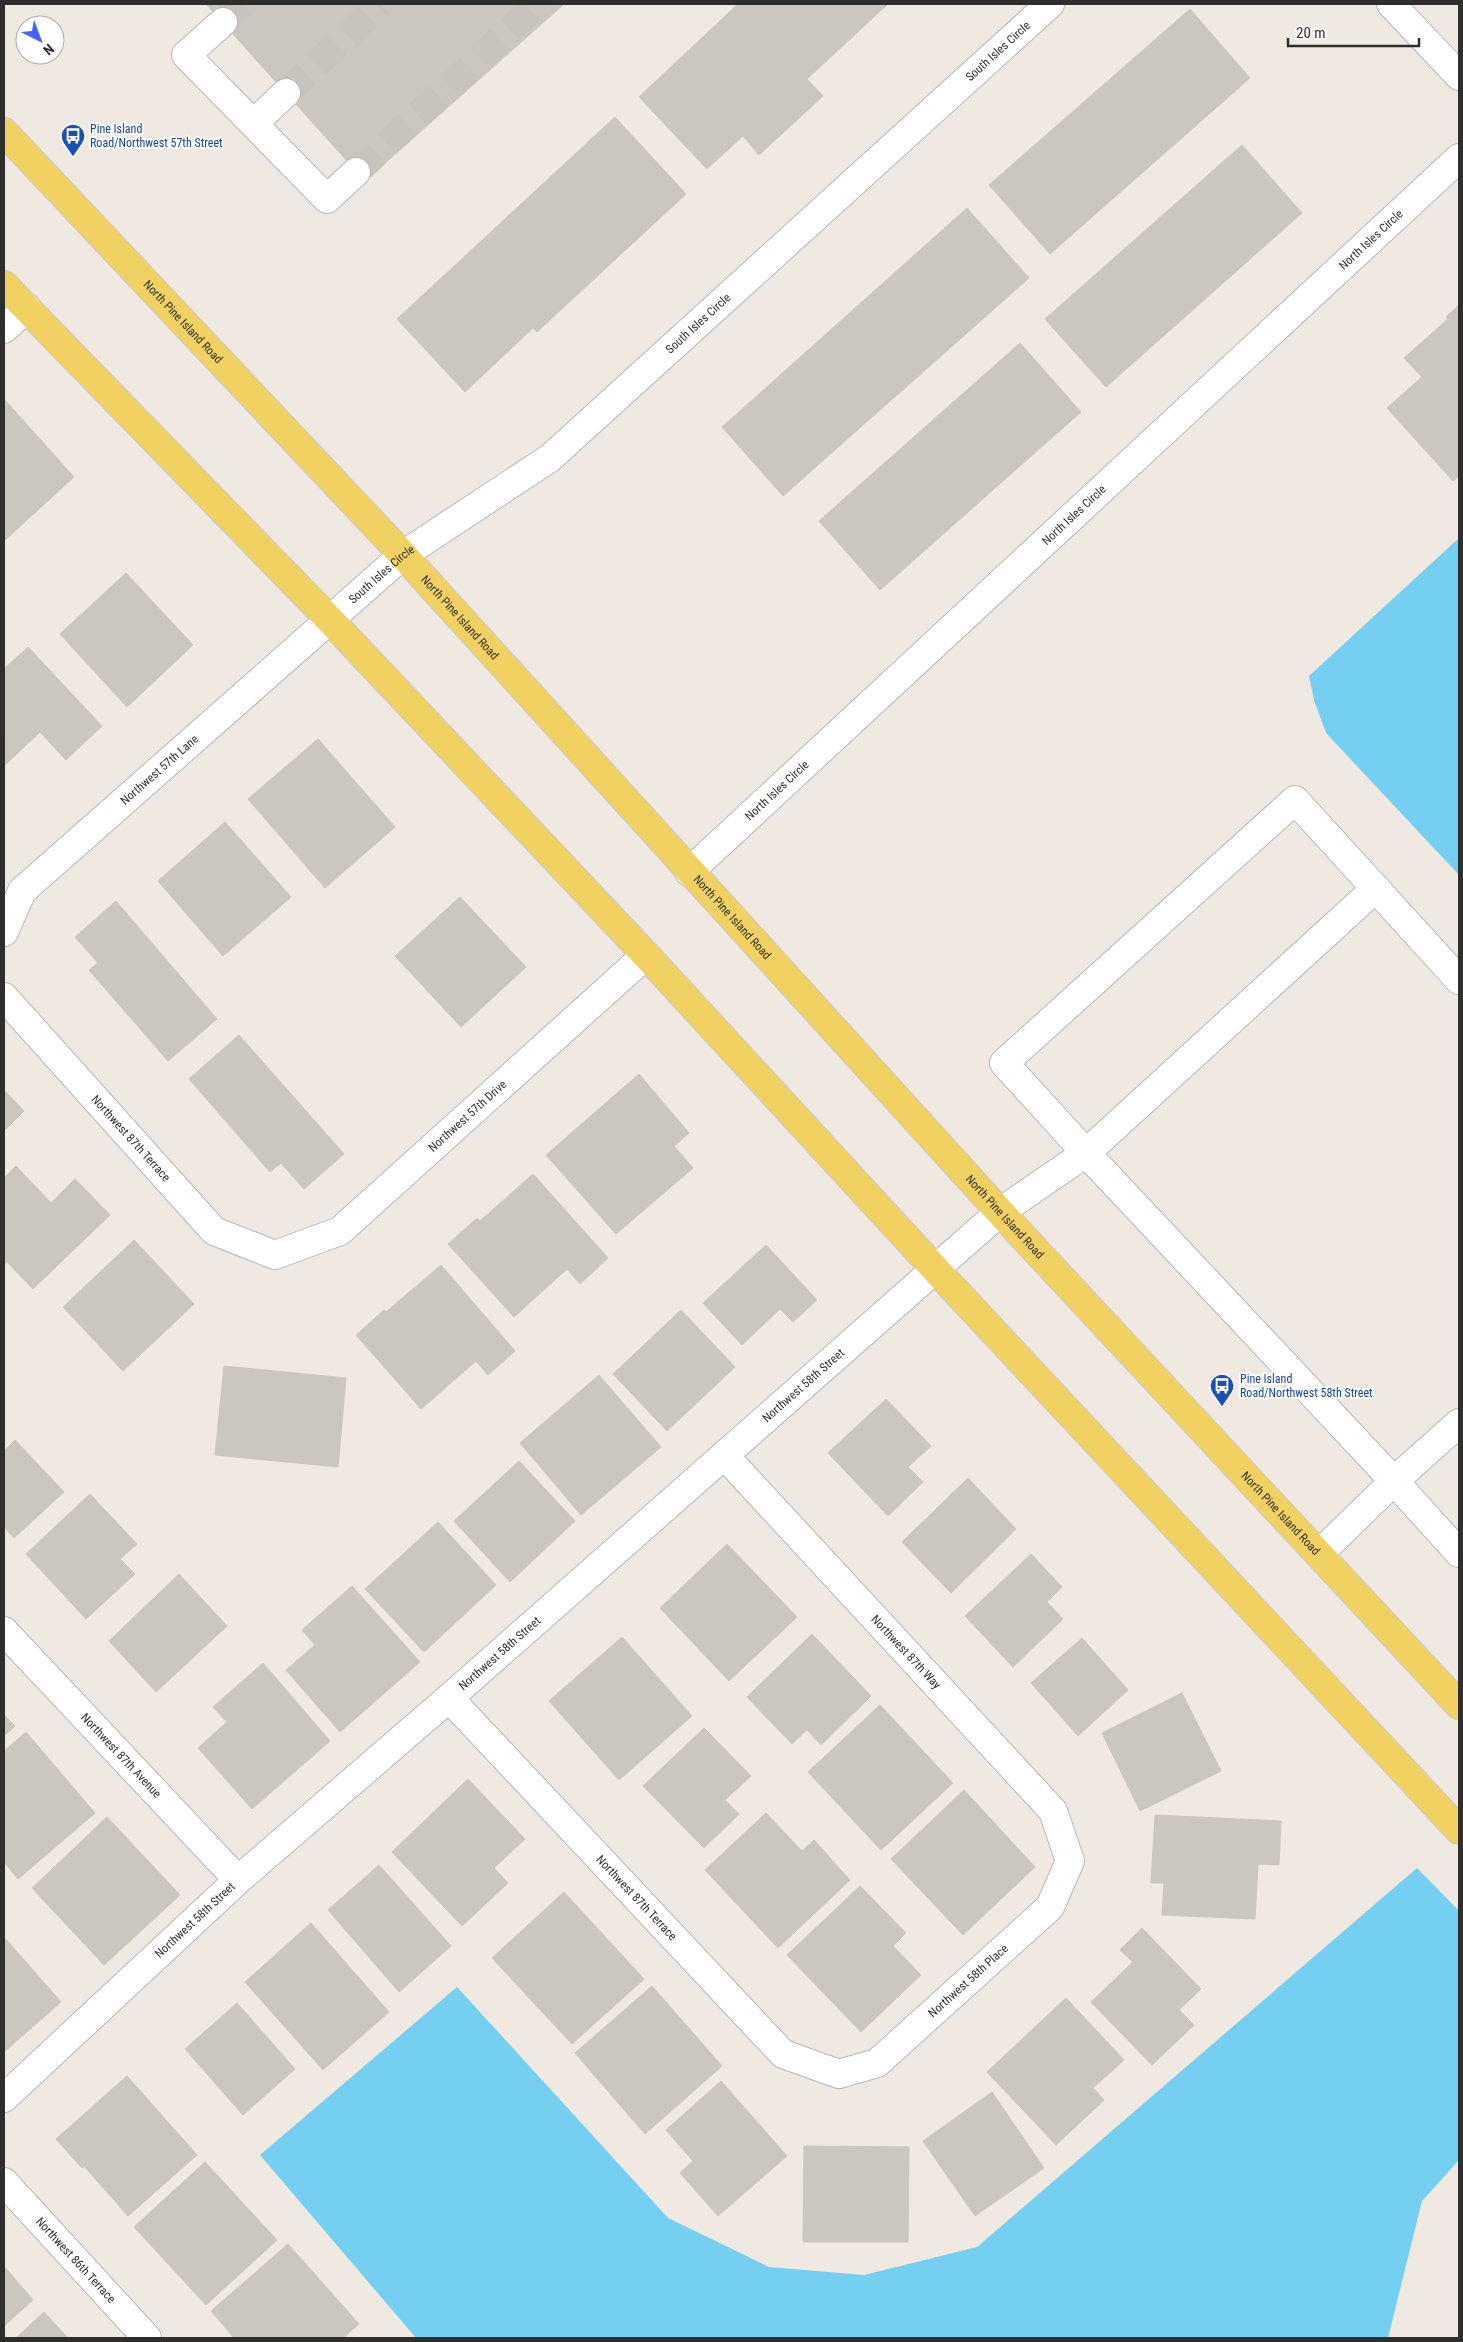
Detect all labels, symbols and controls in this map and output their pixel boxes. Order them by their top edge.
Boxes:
north arrow [15,15,65,65]
scale bar [1288,15,1419,47]
street label: South Isles Circle [963,18,1033,84]
text: 20 m [1296,24,1326,42]
text: N [40,41,57,58]
place label: Pine Island Road/Northwest 57th Street [90,122,223,150]
bus stop icon: Pine Island Road/Northwest 57th Street [60,123,86,157]
street label: North Isles Circle [1336,206,1406,273]
street label: North Pine Island Road [141,277,226,366]
street label: South Isles Circle [663,290,734,356]
street label: North Isles Circle [1039,482,1109,548]
street label: South Isles Circle [346,542,418,607]
street label: North Pine Island Road [418,573,502,663]
street label: Northwest 57th Lane [118,732,201,808]
street label: North Isles Circle [742,757,812,823]
street label: North Pine Island Road [690,872,774,962]
street label: Northwest 57th Drive [426,1077,510,1155]
street label: Northwest 87th Terrace [89,1092,173,1185]
street label: North Pine Island Road [963,1172,1047,1262]
street label: Northwest 58th Street [760,1345,847,1425]
place label: Pine Island Road/Northwest 58th Street [1240,1372,1373,1400]
bus stop icon: Pine Island Road/Northwest 58th Street [1209,1373,1235,1407]
street label: North Pine Island Road [1238,1469,1323,1558]
street label: Northwest 87th Way [868,1612,944,1692]
street label: Northwest 58th Street [456,1613,544,1693]
street label: Northwest 87th Avenue [78,1711,164,1801]
street label: Northwest 87th Terrace [593,1853,680,1943]
street label: Northwest 58th Street [152,1879,238,1961]
street label: Northwest 58th Place [926,1941,1011,2020]
street label: Northwest 86th Terrace [33,2214,119,2306]

